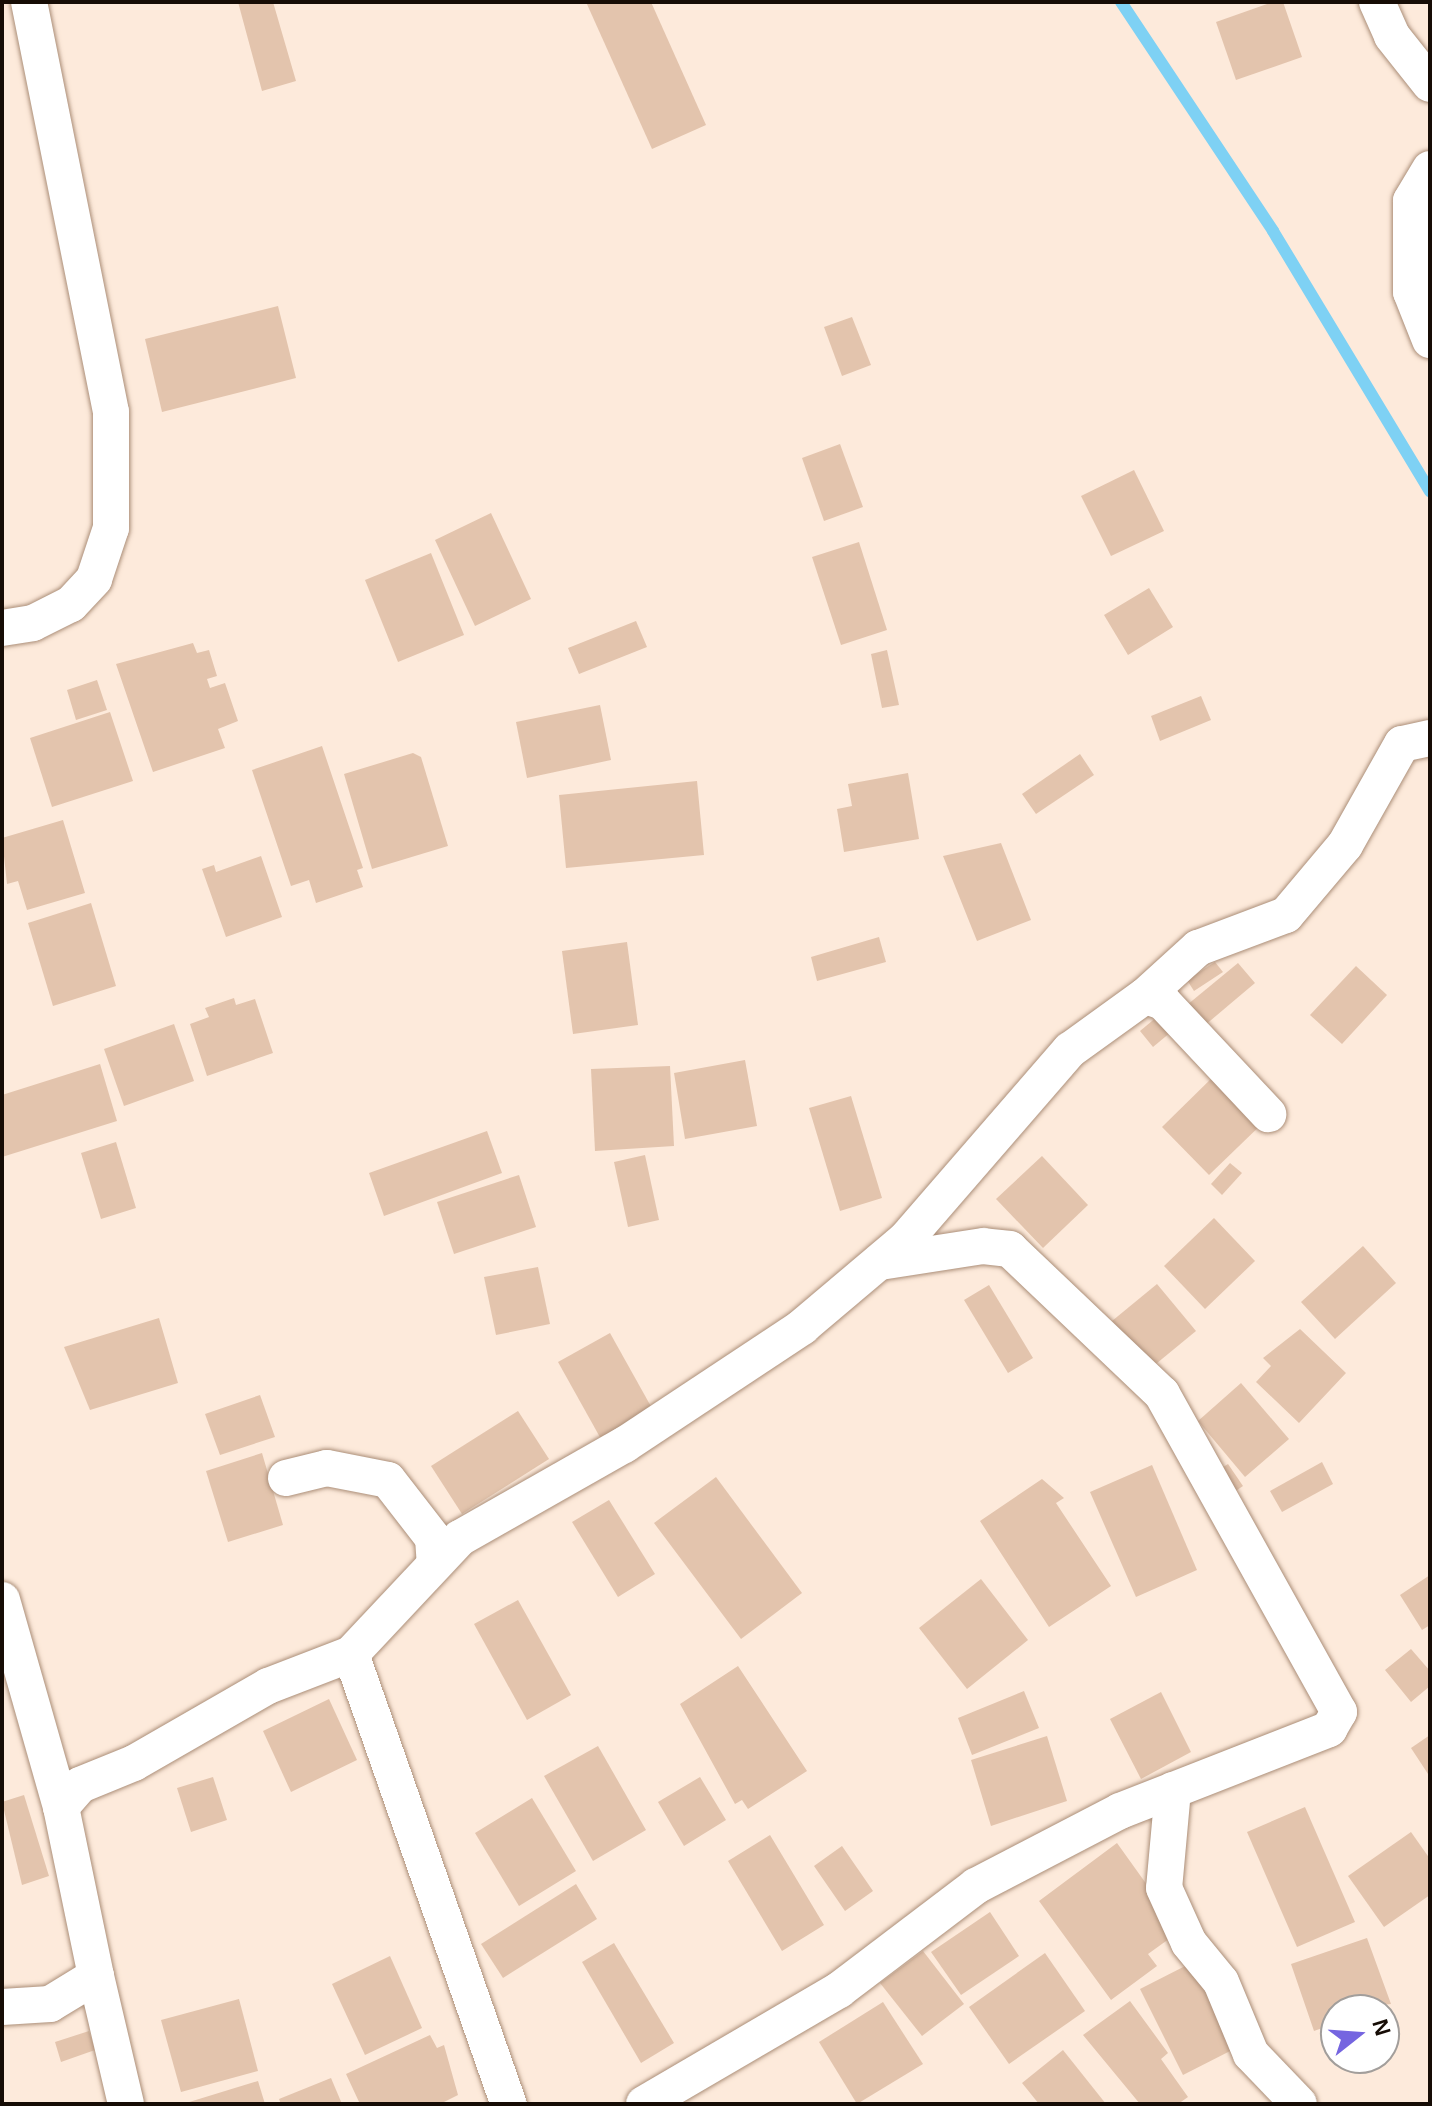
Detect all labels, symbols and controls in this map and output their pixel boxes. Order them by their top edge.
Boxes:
north arrow [1320,1994,1400,2074]
text: N [1367,2016,1396,2039]

